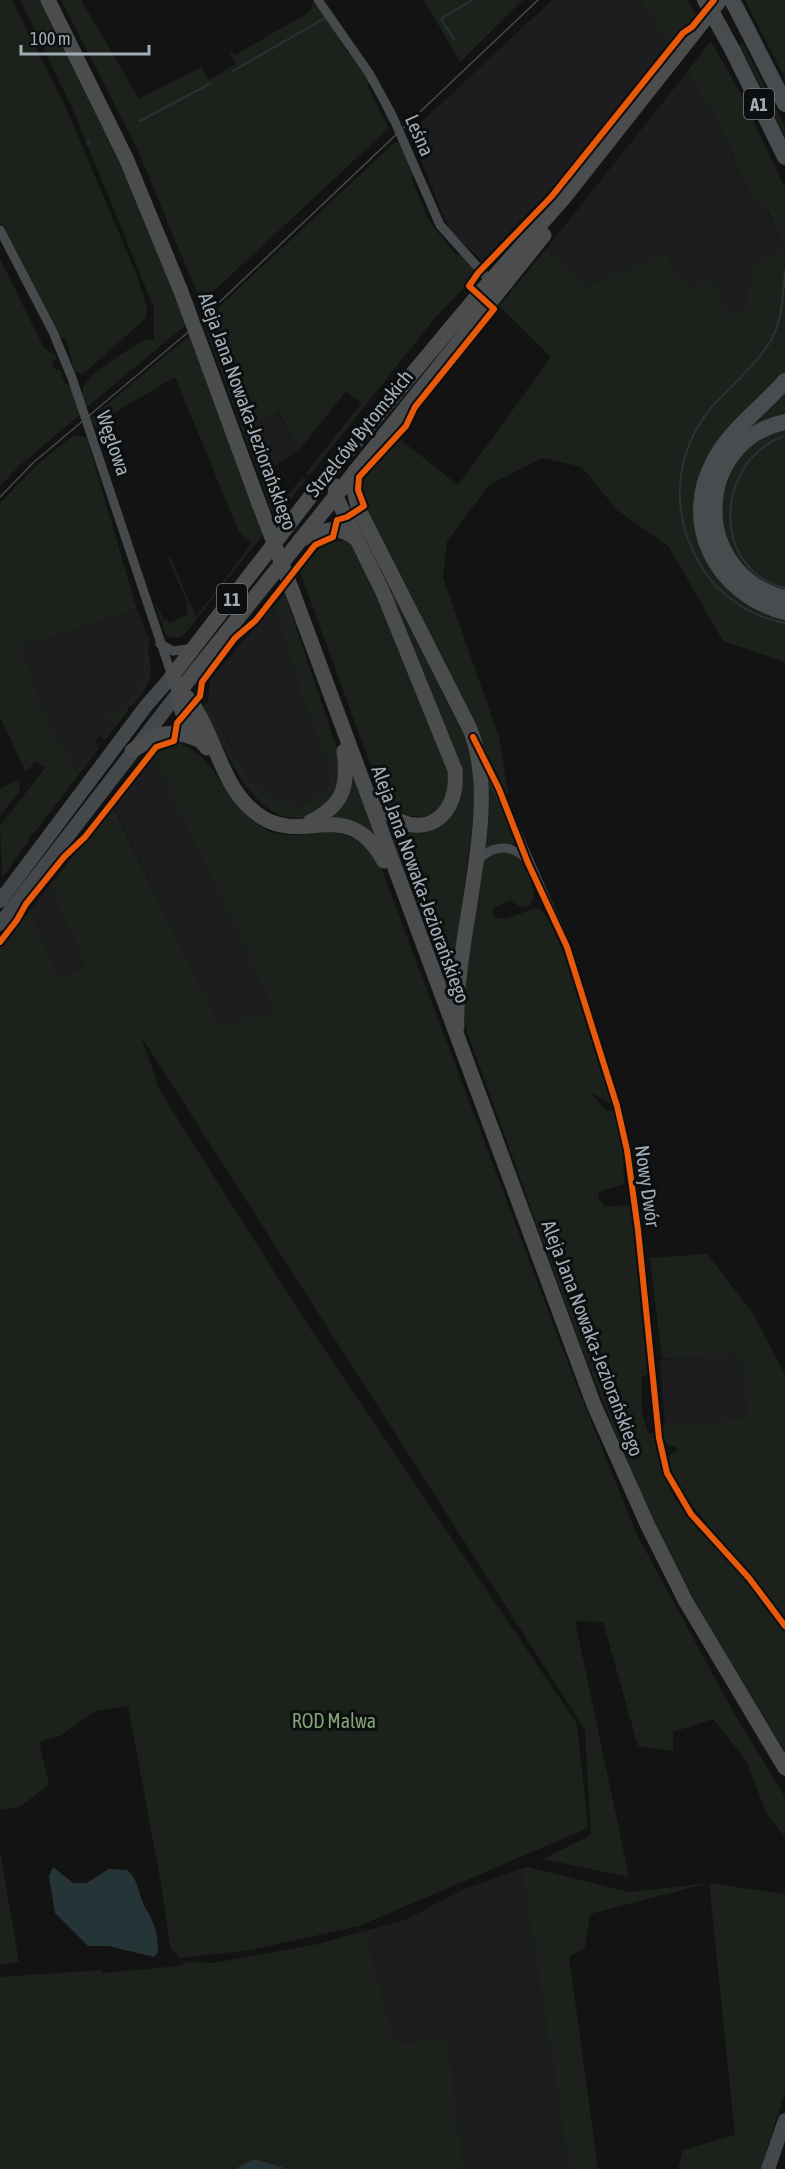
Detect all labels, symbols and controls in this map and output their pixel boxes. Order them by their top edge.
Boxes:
scale bar [21,18,148,56]
text: 100 m [30,28,71,49]
road number: A1 [744,89,774,119]
street label: Leśna [401,111,439,159]
street label: Aleja Jana Nowaka-Jeziorańskiego [194,289,302,533]
street label: Strzelców Bytomskich [301,365,417,501]
street label: Węglowa [92,408,136,478]
road number: 11 [217,584,247,614]
street label: Aleja Jana Nowaka-Jeziorańskiego [367,762,475,1006]
street label: Nowy Dwór [631,1144,665,1229]
street label: Aleja Jana Nowaka-Jeziorańskiego [537,1217,649,1459]
park label: ROD Malwa [292,1709,376,1732]

